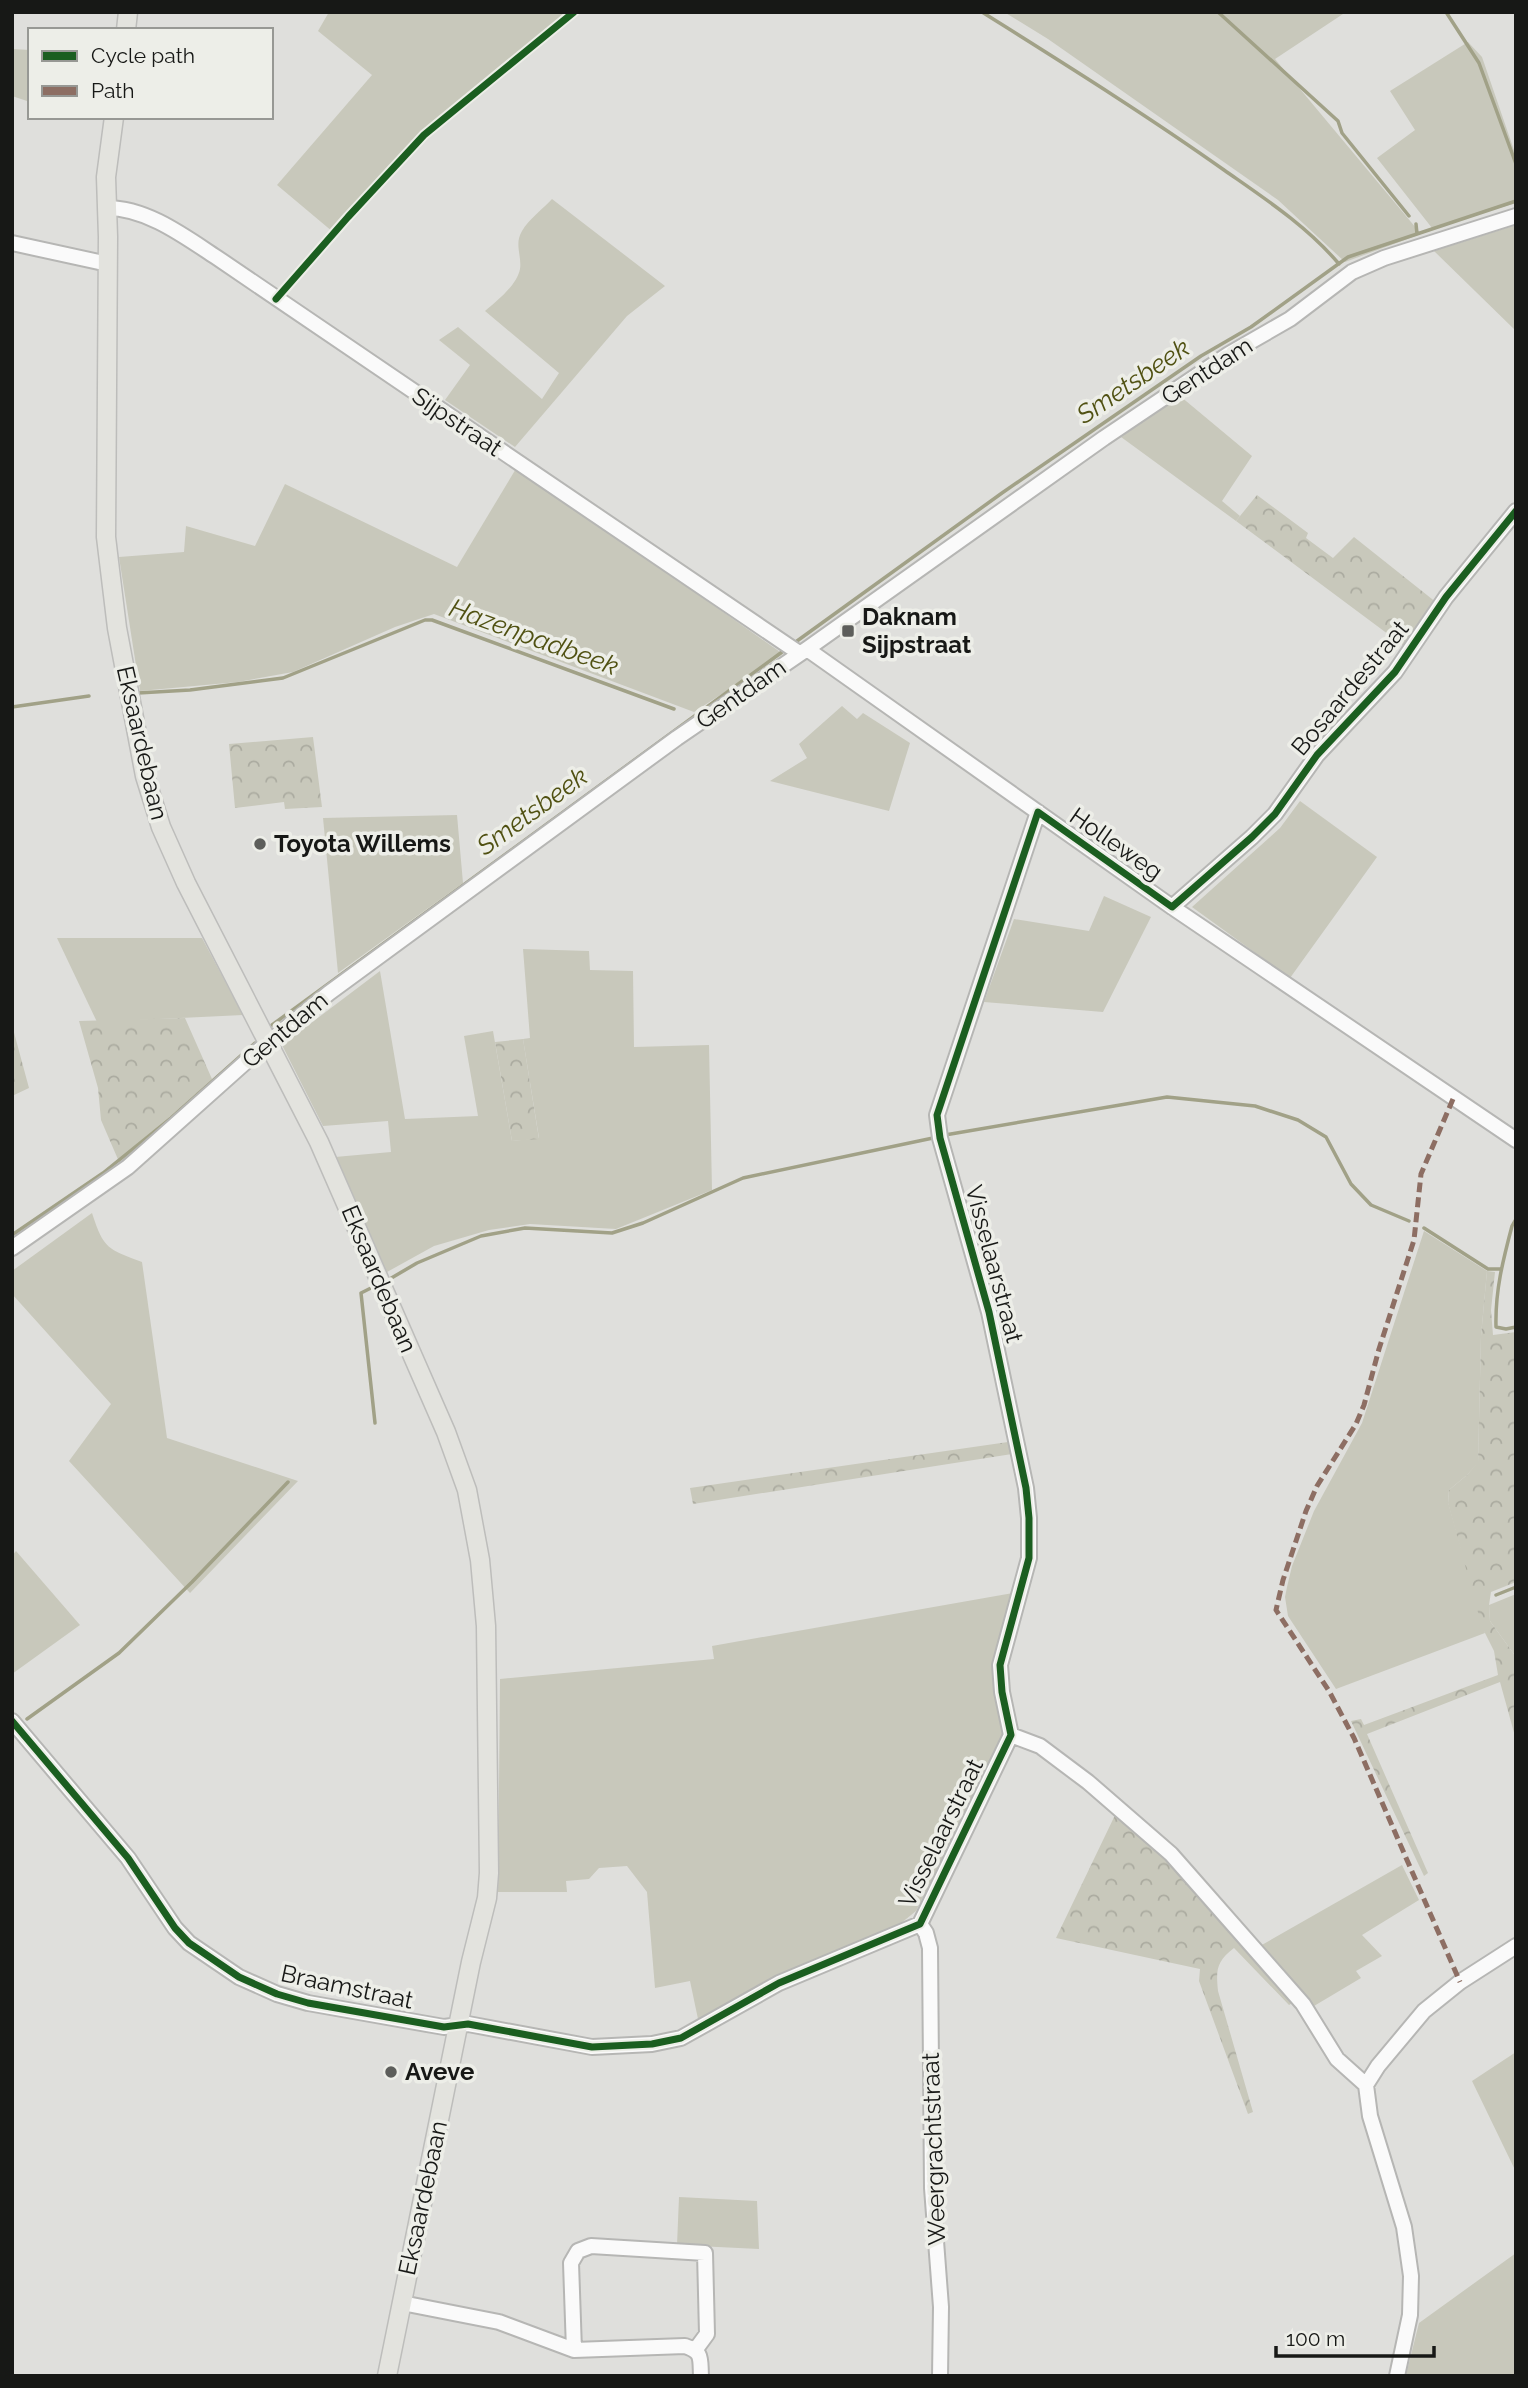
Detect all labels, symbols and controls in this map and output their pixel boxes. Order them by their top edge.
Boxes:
legend [28,28,273,119]
text: Cycle path [91,43,195,68]
text: Path [91,78,135,103]
street label: Gentdam [1156,330,1258,411]
water label: Smetsbeek [1070,332,1195,430]
street label: Sijpstraat [407,381,508,462]
water label: Hazenpadbeek [445,593,623,682]
place label: Daknam Sijpstraat [862,602,971,659]
street label: Bosaardestraat [1285,614,1414,761]
marker: Daknam Sijpstraat [840,623,856,639]
street label: Gentdam [690,652,791,735]
street label: Eksaardebaan [111,663,174,823]
water label: Smetsbeek [470,761,593,862]
street label: Holleweg [1064,801,1168,886]
place label: Toyota Willems [274,829,451,858]
marker: Toyota Willems [252,836,268,852]
street label: Gentdam [236,985,333,1074]
street label: Visselaarstraat [960,1182,1029,1346]
street label: Eksaardebaan [335,1201,424,1357]
street label: Visselaarstraat [892,1754,989,1912]
street label: Braamstraat [278,1958,416,2015]
street label: Weergrachtstraat [916,2052,951,2246]
place label: Aveve [405,2057,474,2086]
marker: Aveve [383,2064,399,2080]
street label: Eksaardebaan [392,2118,453,2278]
scale bar [1276,2314,1434,2358]
text: 100 m [1286,2326,1345,2351]

